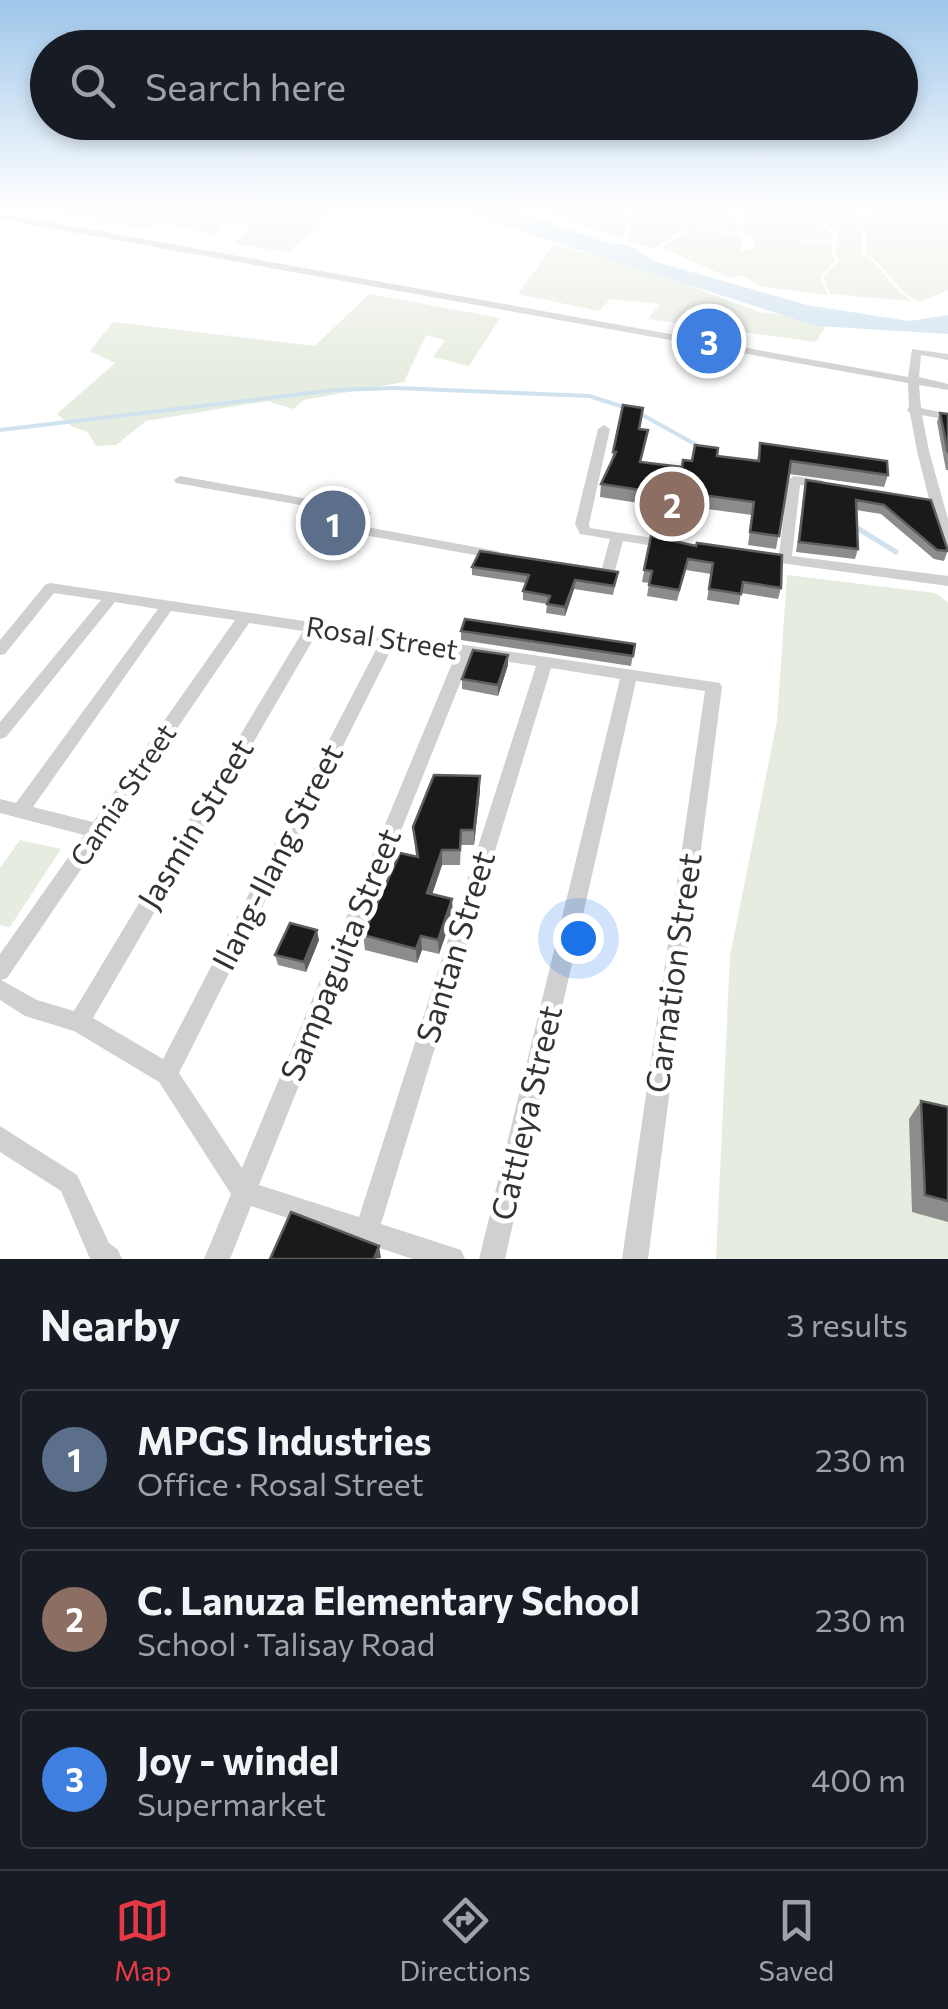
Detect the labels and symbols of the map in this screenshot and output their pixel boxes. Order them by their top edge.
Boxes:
pin: 3 [676,304,742,378]
pin: 2 [640,466,704,542]
pin: 1 [300,486,366,560]
street label: Rosal Street [304,608,461,666]
street label: Camia Street [62,717,182,872]
street label: Jasmin Street [128,731,261,915]
street label: Ilang-Ilang Street [202,736,350,976]
street label: Sampaguita Street [270,822,408,1086]
street label: Santan Street [406,846,502,1047]
street label: Carnation Street [635,850,709,1095]
your location [553,913,604,964]
street label: Cattleya Street [481,1001,569,1224]

